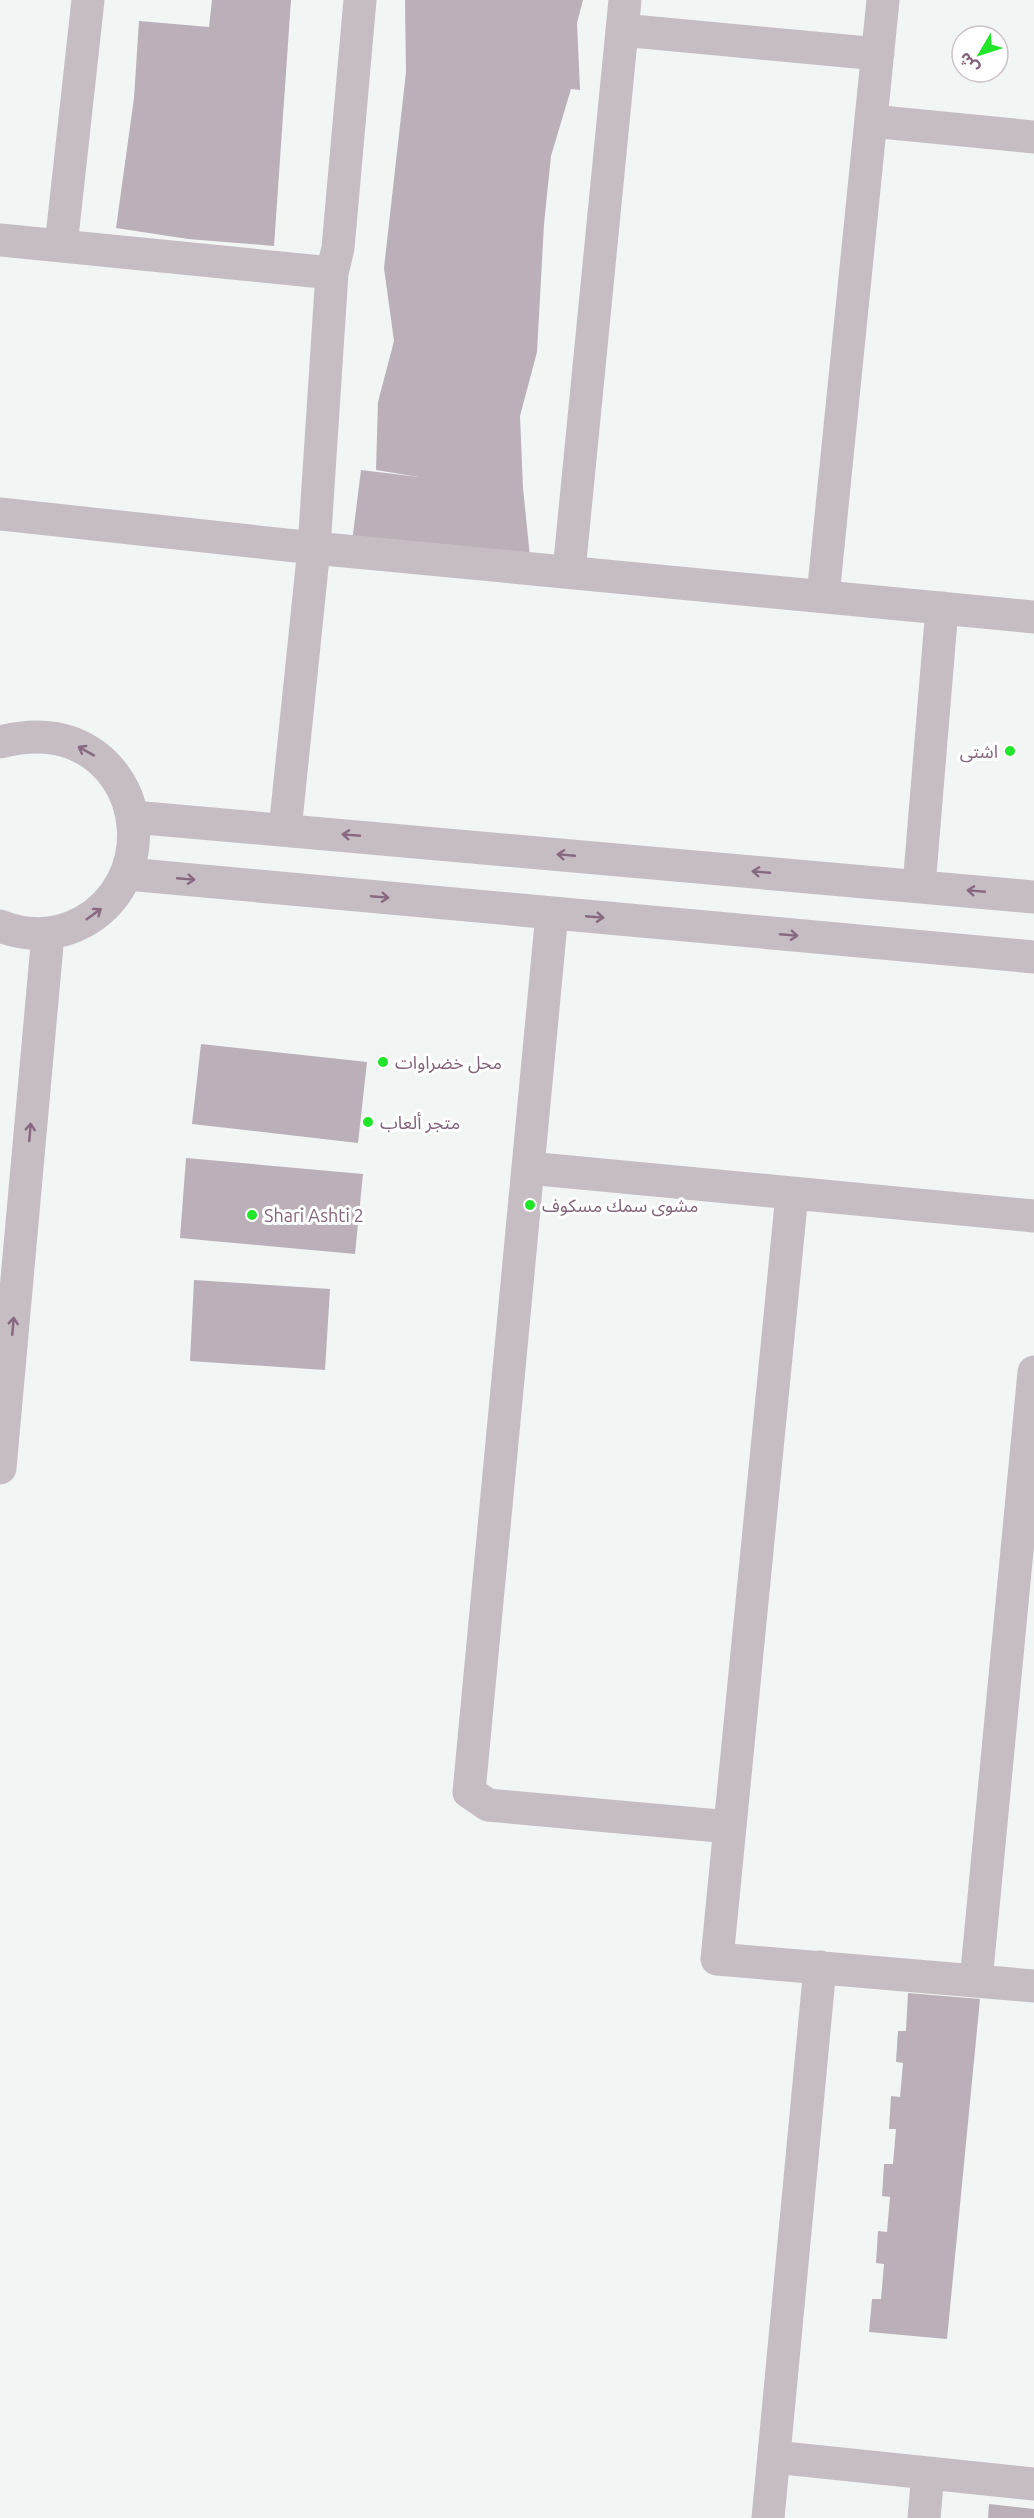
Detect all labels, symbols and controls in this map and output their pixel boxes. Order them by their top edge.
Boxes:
north arrow [950,24,1010,84]
text: ش [954,49,983,78]
place label: اشتی [960,741,998,763]
marker: اشتی [1003,744,1017,758]
one-way arrow [78,745,95,757]
one-way arrow [342,829,362,840]
one-way arrow [557,849,577,860]
one-way arrow [751,866,771,877]
one-way arrow [175,874,195,885]
one-way arrow [966,886,986,897]
one-way arrow [369,892,389,903]
one-way arrow [86,908,102,920]
one-way arrow [584,912,604,923]
one-way arrow [779,930,799,941]
place label: محل خضراوات [395,1052,502,1074]
marker: محل خضراوات [376,1055,390,1069]
place label: متجر ألعاب [380,1112,460,1134]
marker: متجر ألعاب [361,1115,375,1129]
one-way arrow [25,1123,36,1143]
place label: مشوى سمك مسكوف [542,1195,698,1217]
marker: مشوى سمك مسكوف [523,1198,537,1212]
place label: Shari Ashti 2 [264,1205,364,1225]
marker: Shari Ashti 2 [245,1208,259,1222]
one-way arrow [8,1317,19,1337]

